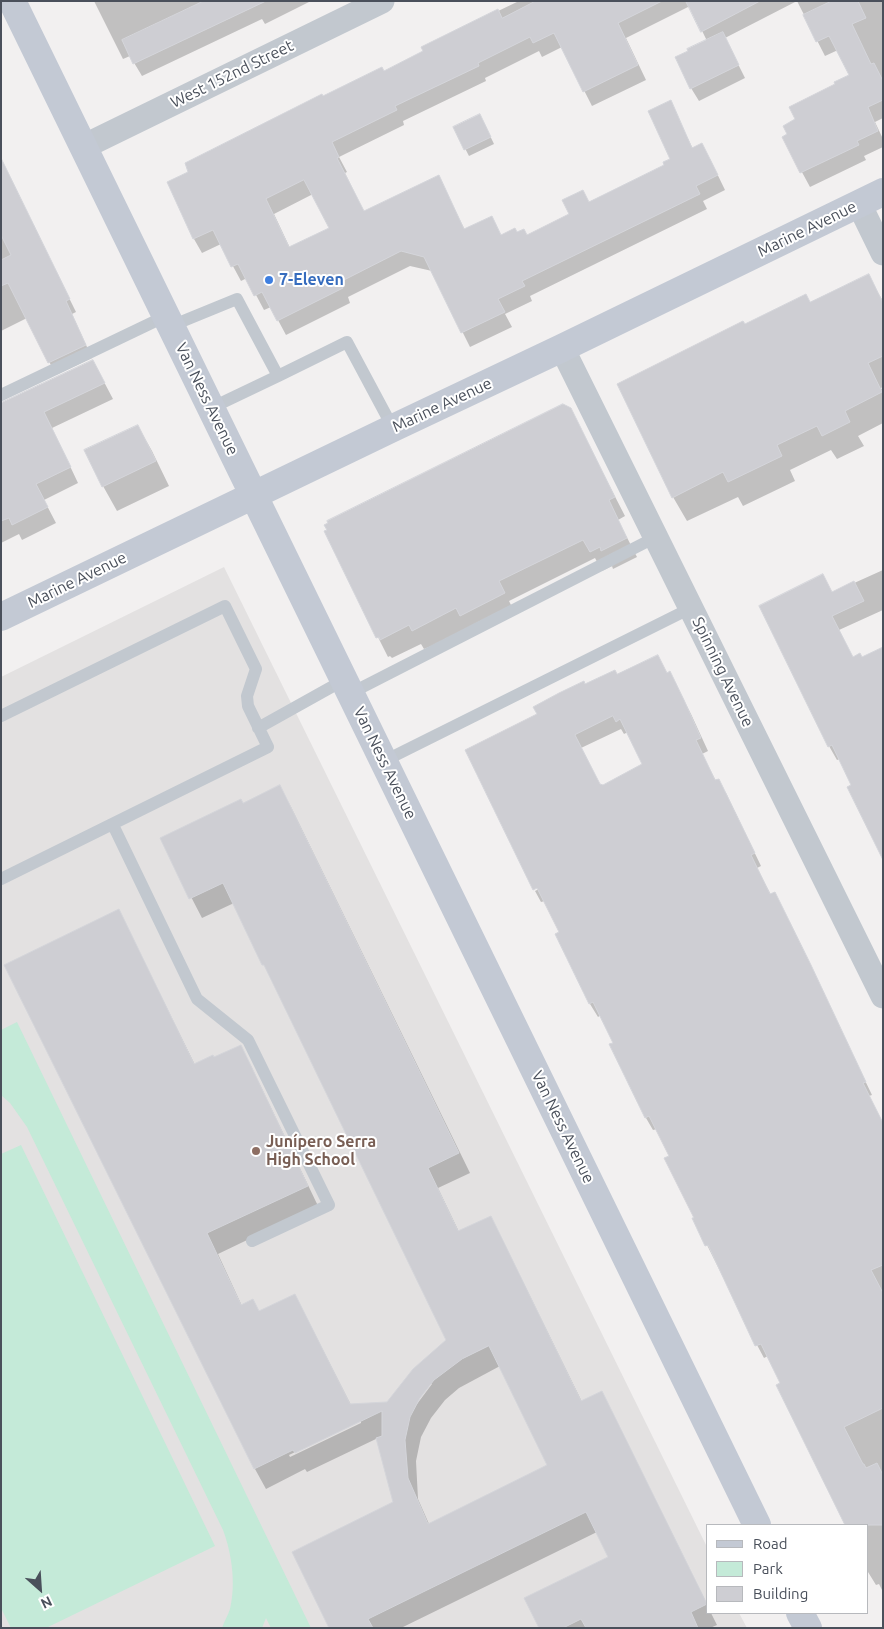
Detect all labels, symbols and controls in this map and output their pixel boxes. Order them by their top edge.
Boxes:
street label: West 152nd Street [167,36,297,112]
street label: Marine Avenue [754,197,860,261]
place label: 7-Eleven [279,270,344,290]
marker: 7-Eleven [263,274,275,286]
street label: Van Ness Avenue [171,340,243,458]
street label: Marine Avenue [389,374,495,436]
street label: Marine Avenue [24,548,130,612]
street label: Spinning Avenue [688,614,758,730]
street label: Van Ness Avenue [349,704,421,822]
street label: Van Ness Avenue [527,1068,599,1186]
place label: Junípero Serra High School [266,1132,376,1170]
marker: Junípero Serra High School [250,1145,262,1157]
legend [706,1524,869,1614]
text: Road [753,1535,788,1552]
text: Park [753,1560,783,1577]
north arrow [15,1564,65,1614]
text: Building [753,1585,808,1602]
text: N [38,1593,55,1612]

